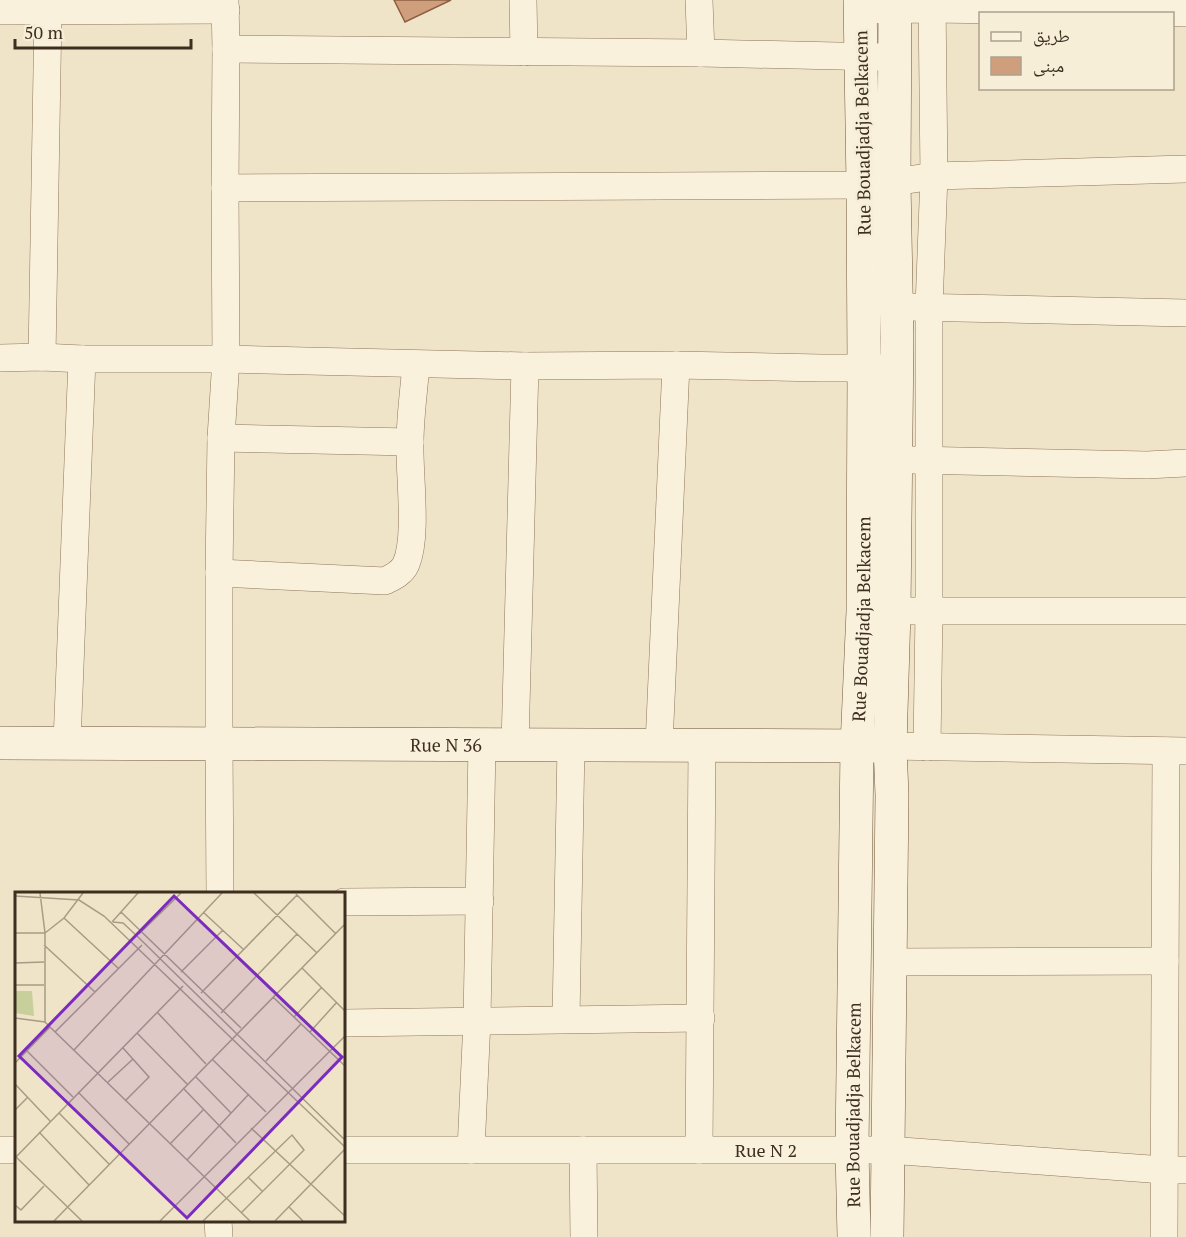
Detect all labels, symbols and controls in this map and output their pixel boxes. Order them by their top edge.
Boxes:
scale bar [15,12,190,50]
legend [979,12,1174,90]
text: 50 m [24,20,64,44]
text: طريق [1033,23,1070,47]
street label: Rue Bouadjadja Belkacem [848,30,876,236]
text: مبنى [1033,53,1064,77]
street label: Rue Bouadjadja Belkacem [846,516,875,722]
street label: Rue N 36 [410,732,482,757]
inset map [15,892,345,1222]
street label: Rue Bouadjadja Belkacem [840,1002,866,1208]
street label: Rue N 2 [735,1138,797,1162]

